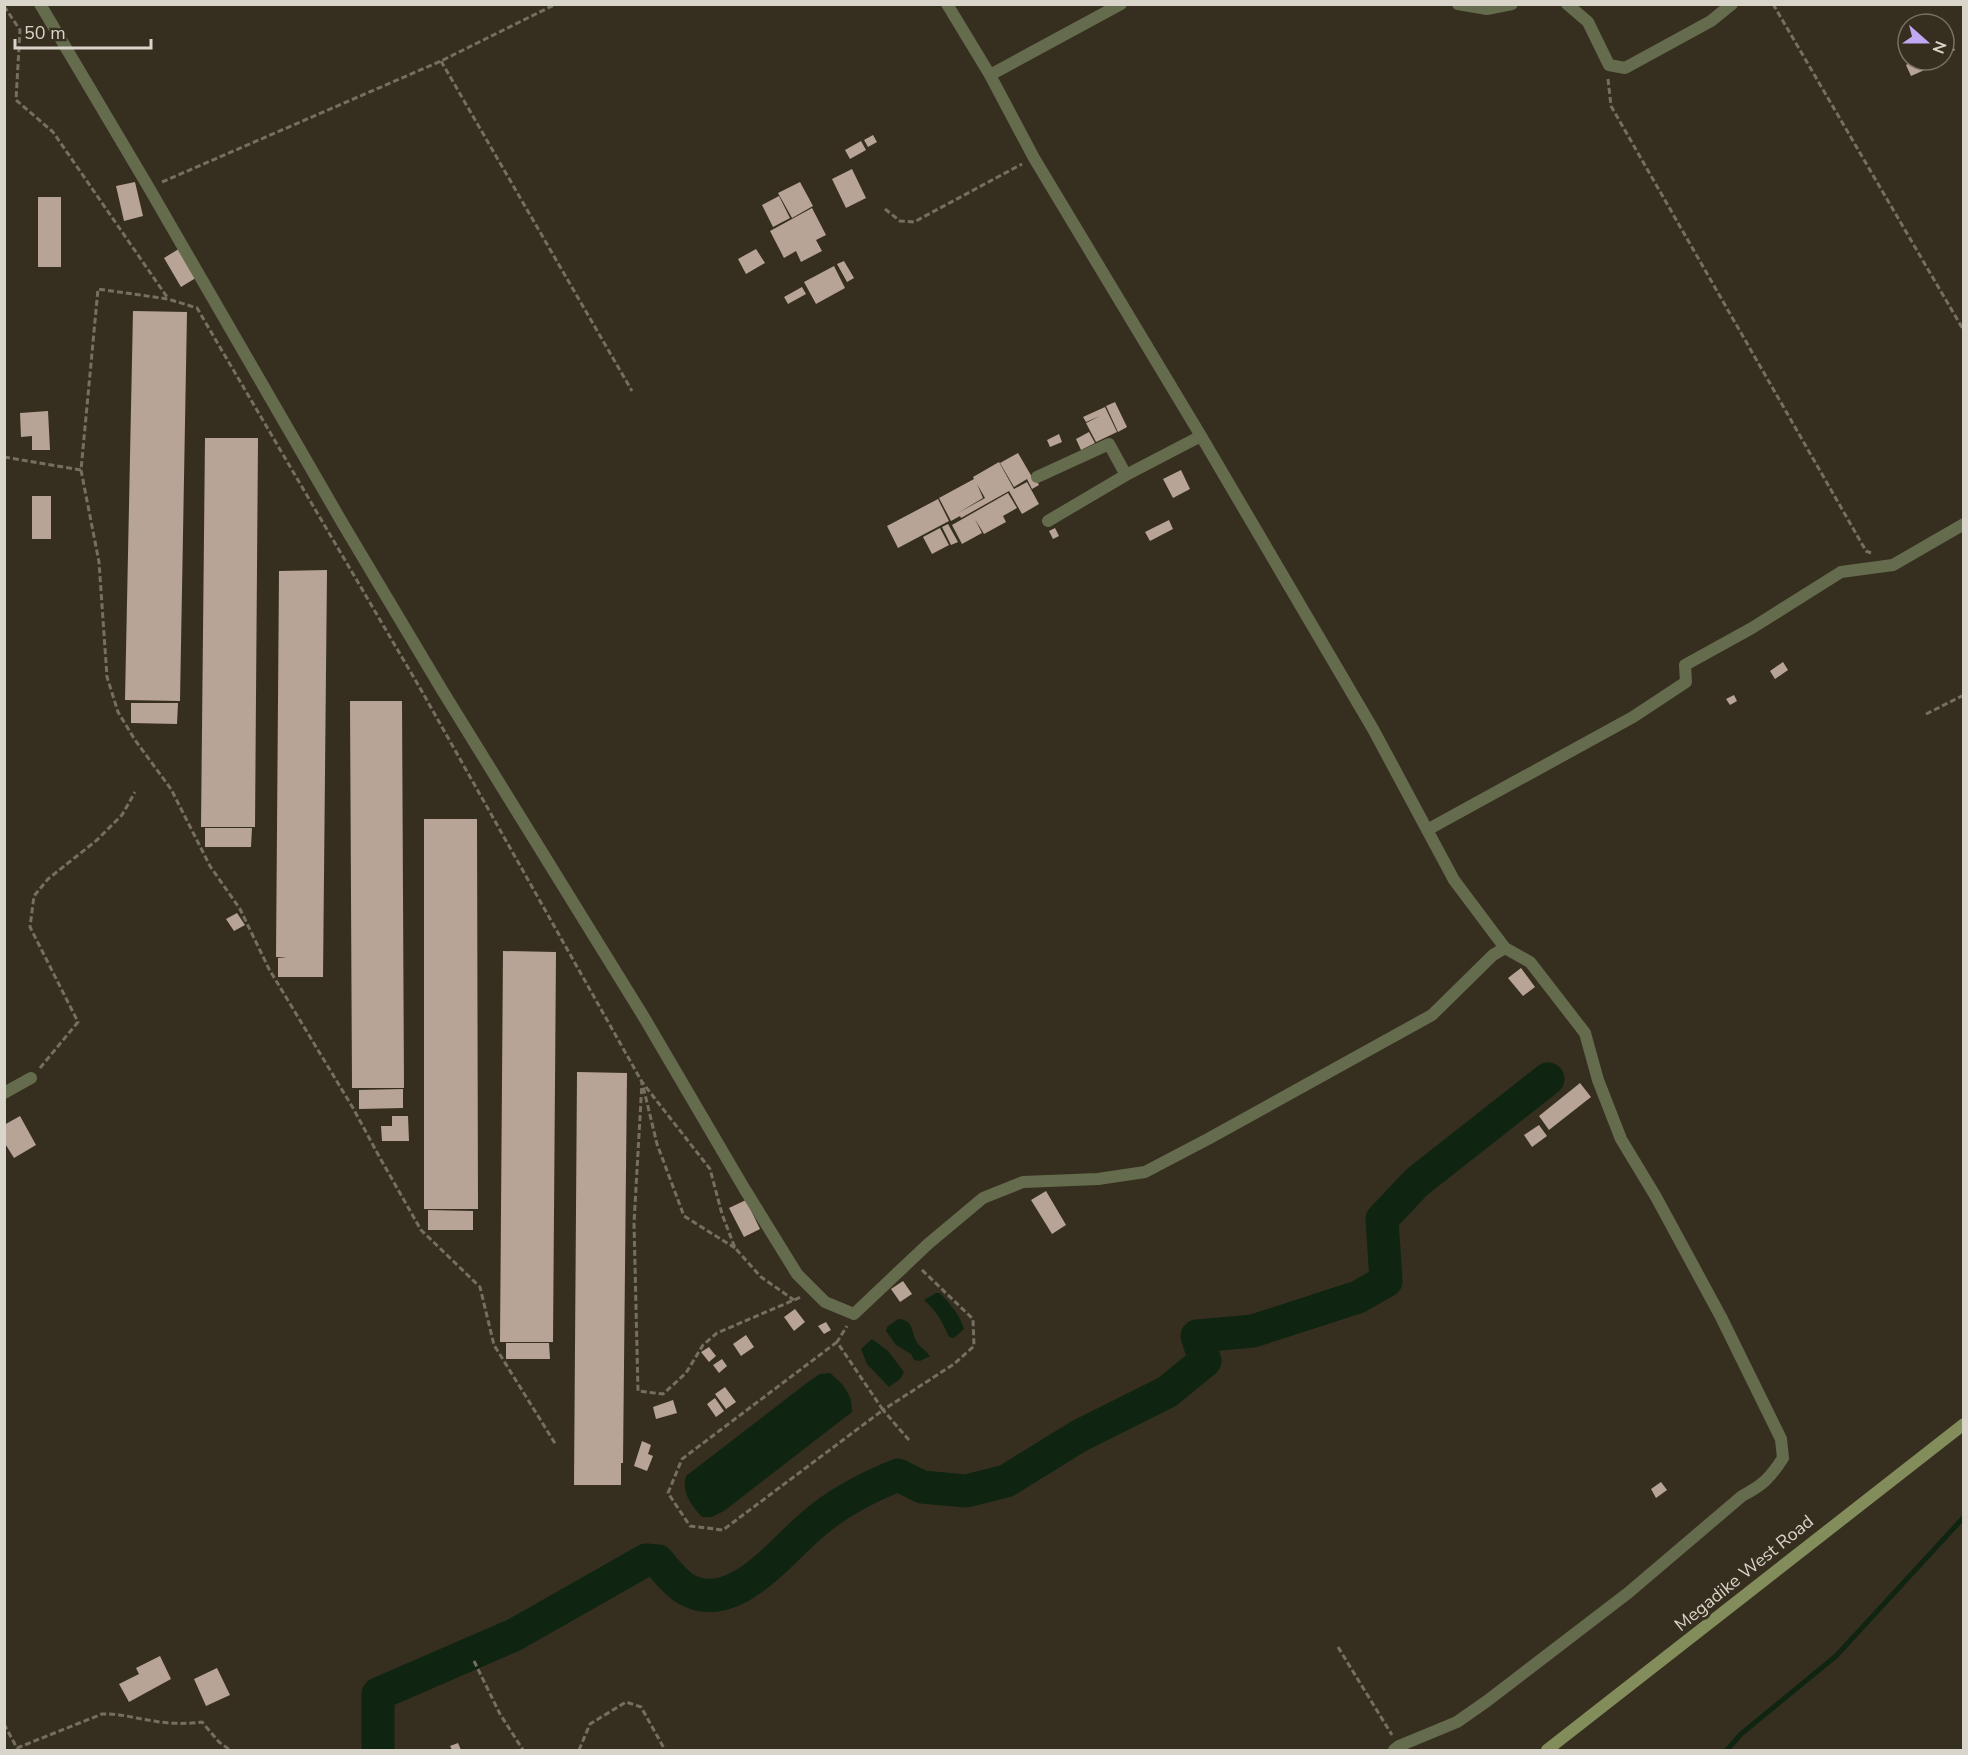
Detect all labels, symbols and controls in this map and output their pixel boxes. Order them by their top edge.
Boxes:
scale bar [15,12,152,50]
north arrow [1896,12,1956,72]
text: 50 m [24,21,66,45]
text: N [1927,37,1951,57]
street label: Megadike West Road [1669,1509,1819,1637]

